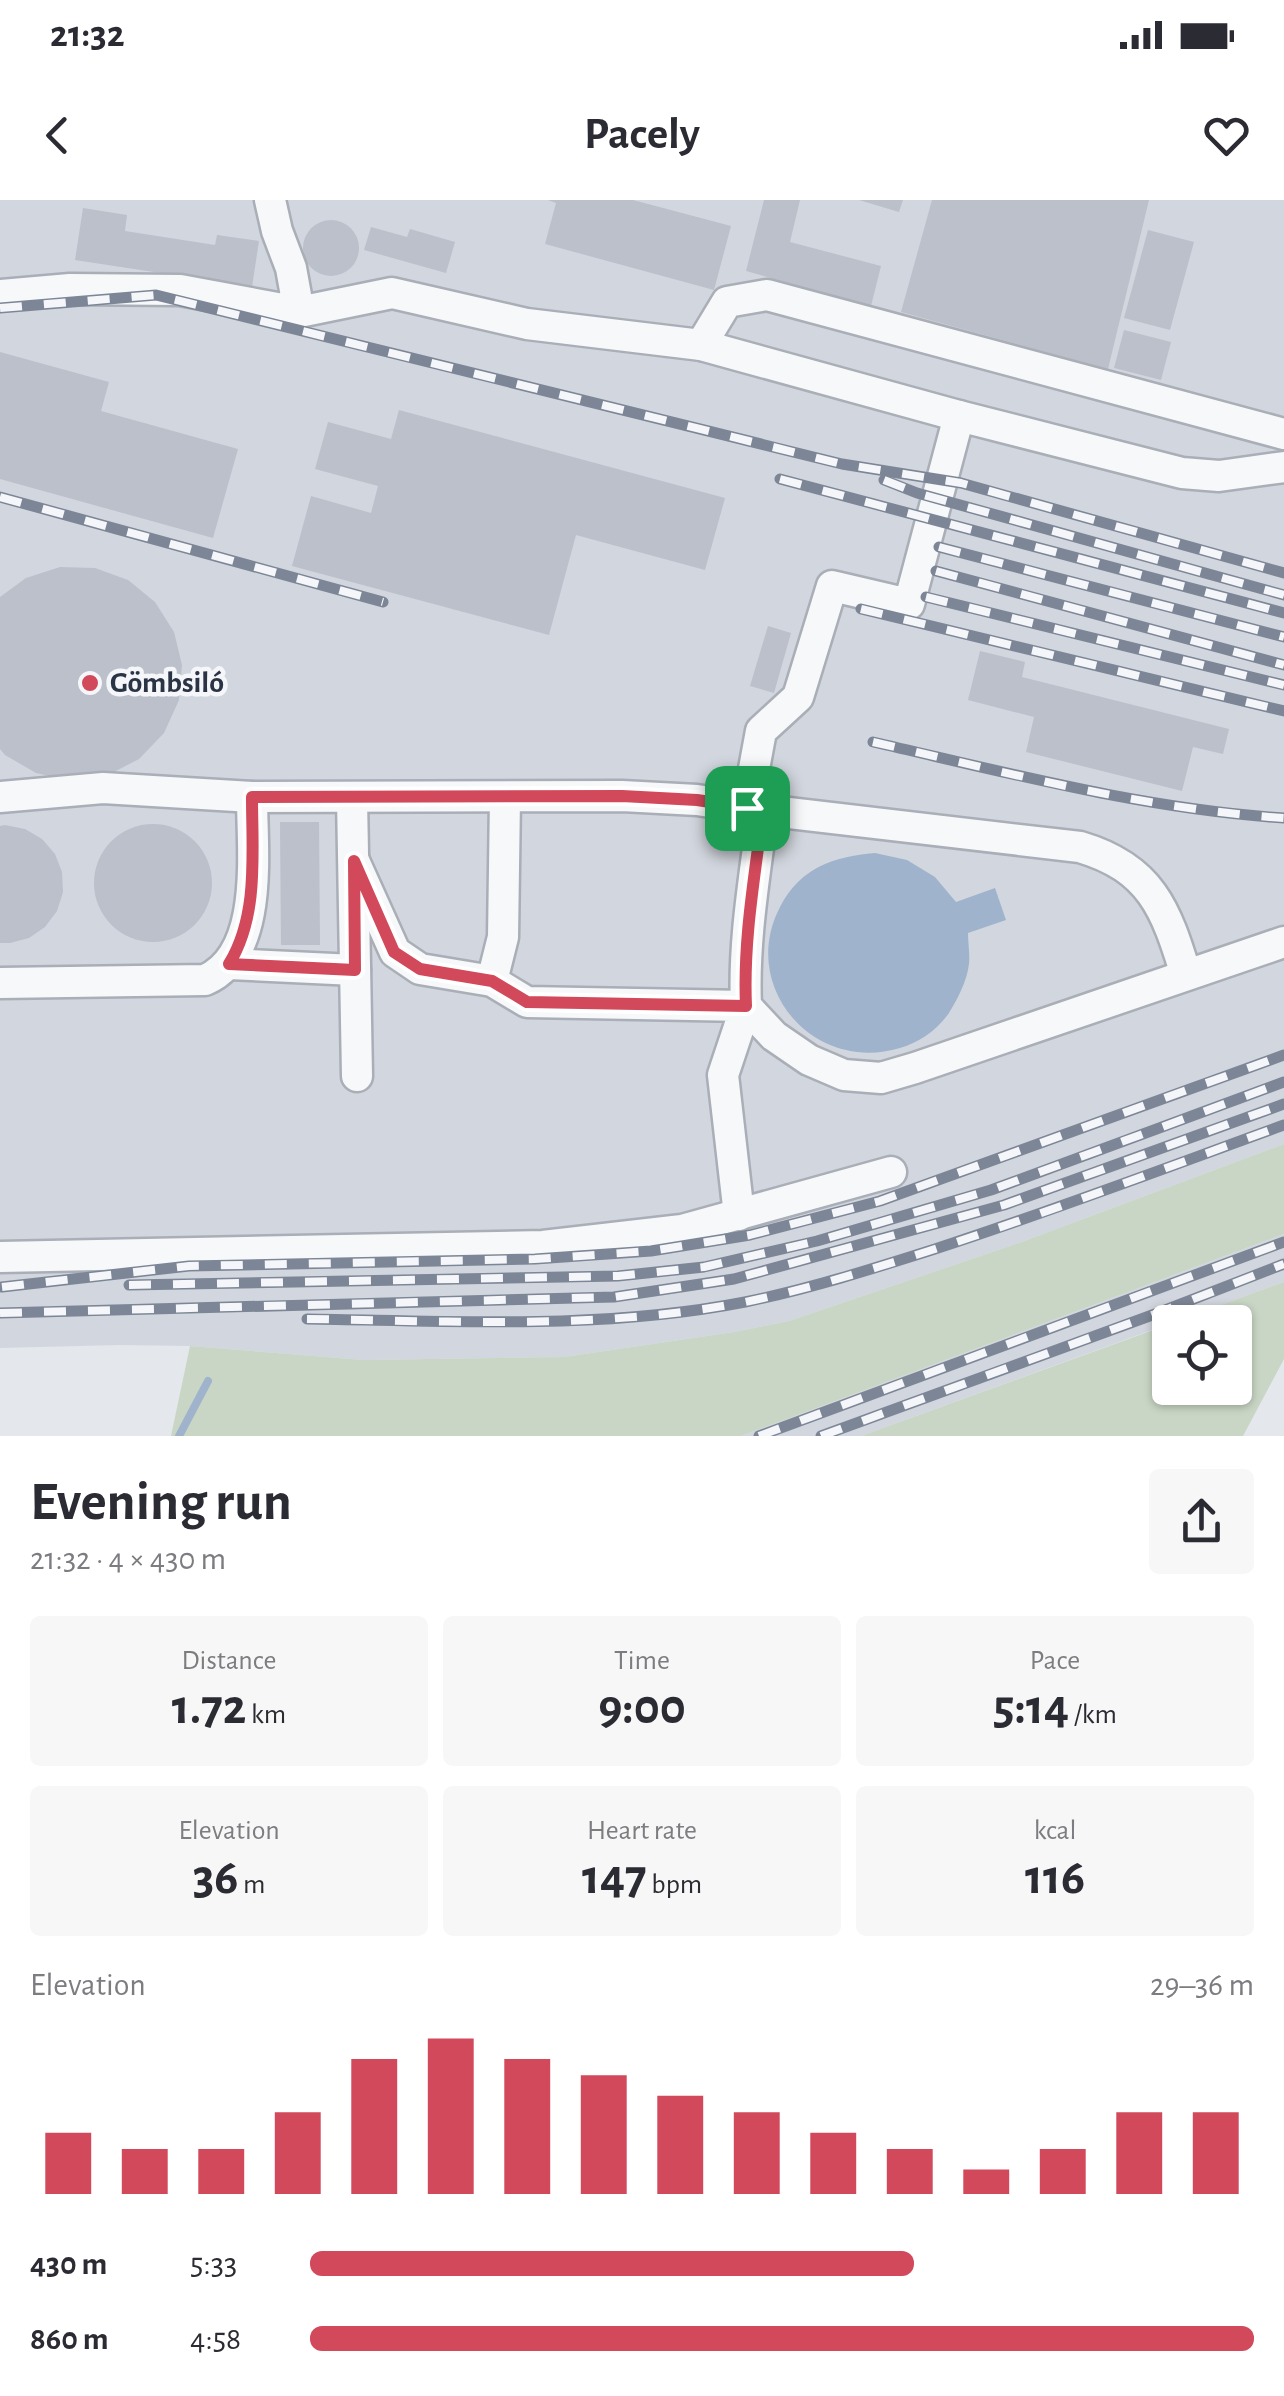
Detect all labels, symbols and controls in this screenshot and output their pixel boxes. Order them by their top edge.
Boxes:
text: 21:32 [50,16,125,54]
icon: back [30,108,85,163]
icon: heart [1199,108,1254,163]
text: Pacely [584,112,700,157]
place label: Gömbsiló [110,668,224,698]
marker: Gömbsiló [79,672,101,694]
pin [705,766,790,851]
icon: arrive [720,781,775,836]
map controls [1152,1305,1252,1405]
button: locate [1152,1305,1252,1405]
button: share [1149,1469,1254,1574]
text: Evening run [30,1475,292,1530]
text: 21:32 · 4 × 430 m [30,1543,226,1575]
text: Distance [182,1647,276,1675]
text: Time [614,1647,670,1675]
text: Pace [1030,1647,1080,1675]
text: 1.72 [172,1683,246,1733]
text: 9:00 [598,1683,686,1733]
text: 5:14 [993,1683,1069,1733]
text: km [246,1701,286,1729]
text: /km [1069,1701,1117,1729]
text: Elevation [178,1817,280,1845]
text: Heart rate [587,1817,697,1845]
text: kcal [1034,1817,1076,1845]
text: 36 [193,1853,238,1903]
text: 147 [582,1853,647,1903]
text: 116 [1025,1853,1085,1903]
text: m [238,1871,265,1899]
text: bpm [647,1871,702,1899]
text: Elevation [30,1969,146,2001]
text: 29–36 m [1150,1969,1254,2001]
text: 430 m [30,2248,107,2280]
text: 5:33 [190,2248,237,2280]
text: 860 m [30,2323,109,2355]
text: 4:58 [190,2323,241,2355]

